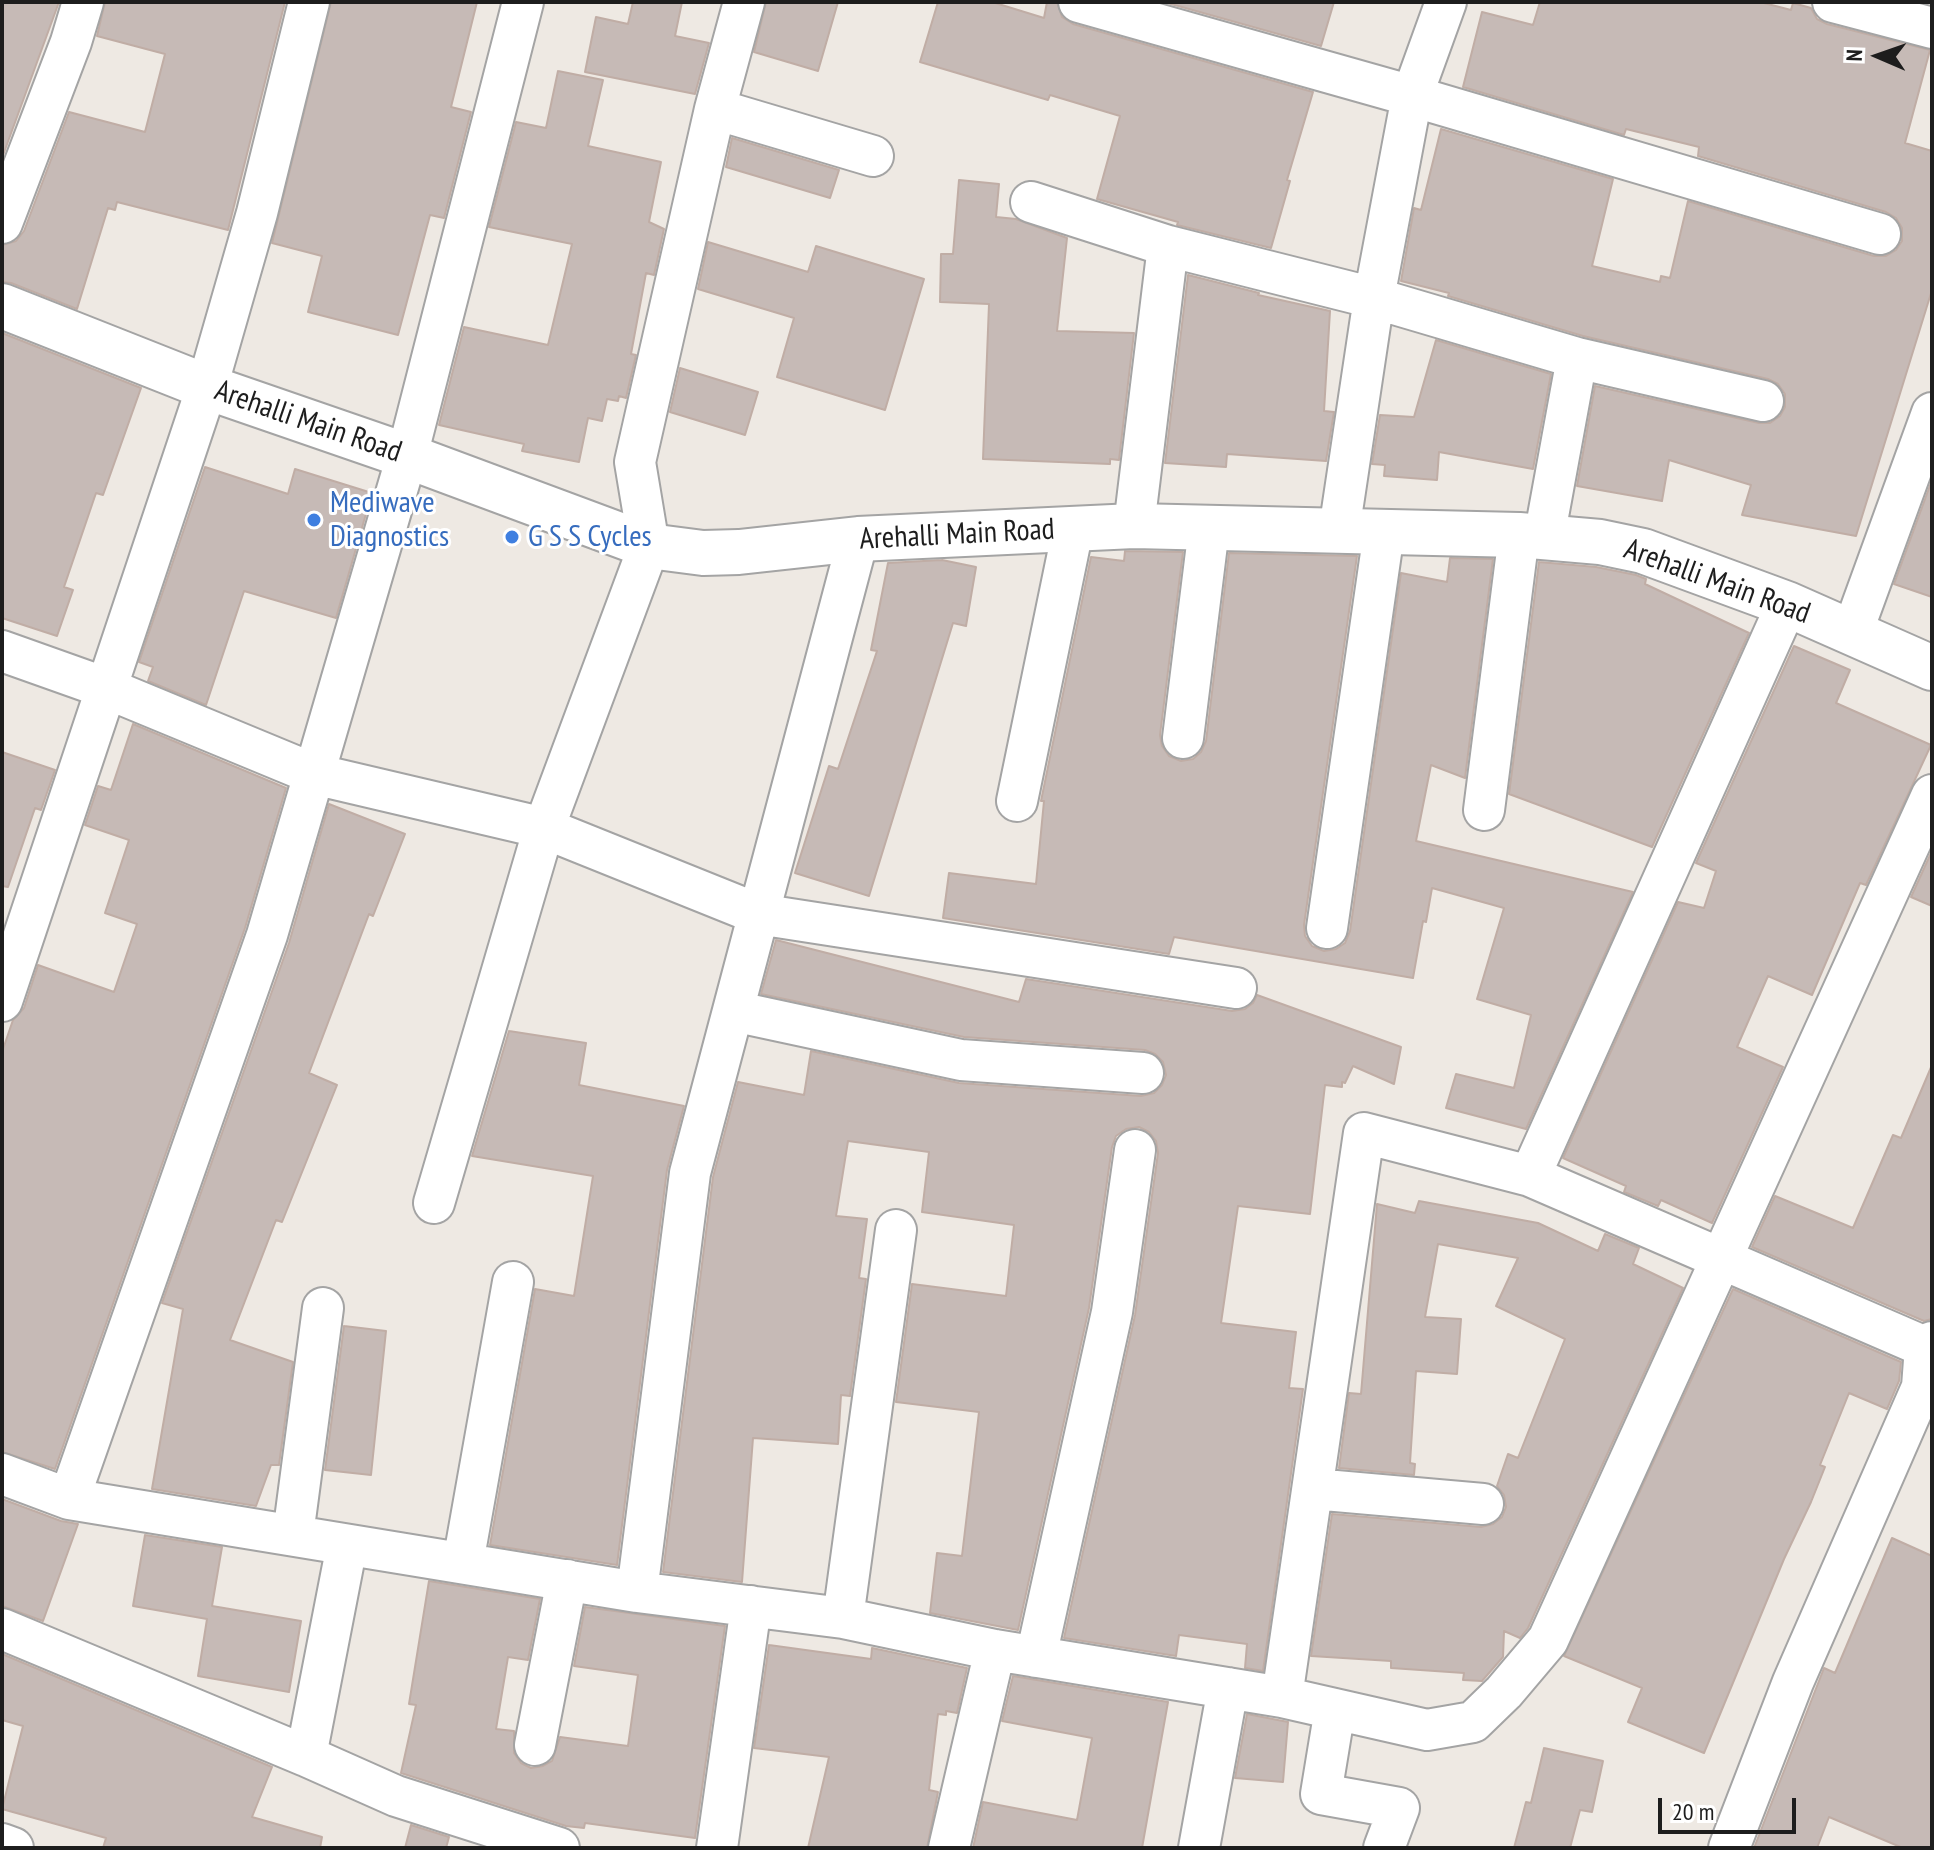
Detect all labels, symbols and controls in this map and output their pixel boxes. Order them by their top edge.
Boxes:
north arrow [1838,16,1918,96]
text: N [1840,49,1868,62]
street label: Arehalli Main Road [210,373,406,471]
place label: Mediwave Diagnostics [330,485,449,556]
marker: Mediwave Diagnostics [305,511,323,529]
street label: Arehalli Main Road [859,512,1055,558]
place label: G S S Cycles [528,519,652,555]
marker: G S S Cycles [503,528,521,546]
street label: Arehalli Main Road [1619,532,1815,632]
scale bar [1662,1782,1800,1832]
text: 20 m [1672,1796,1714,1827]

